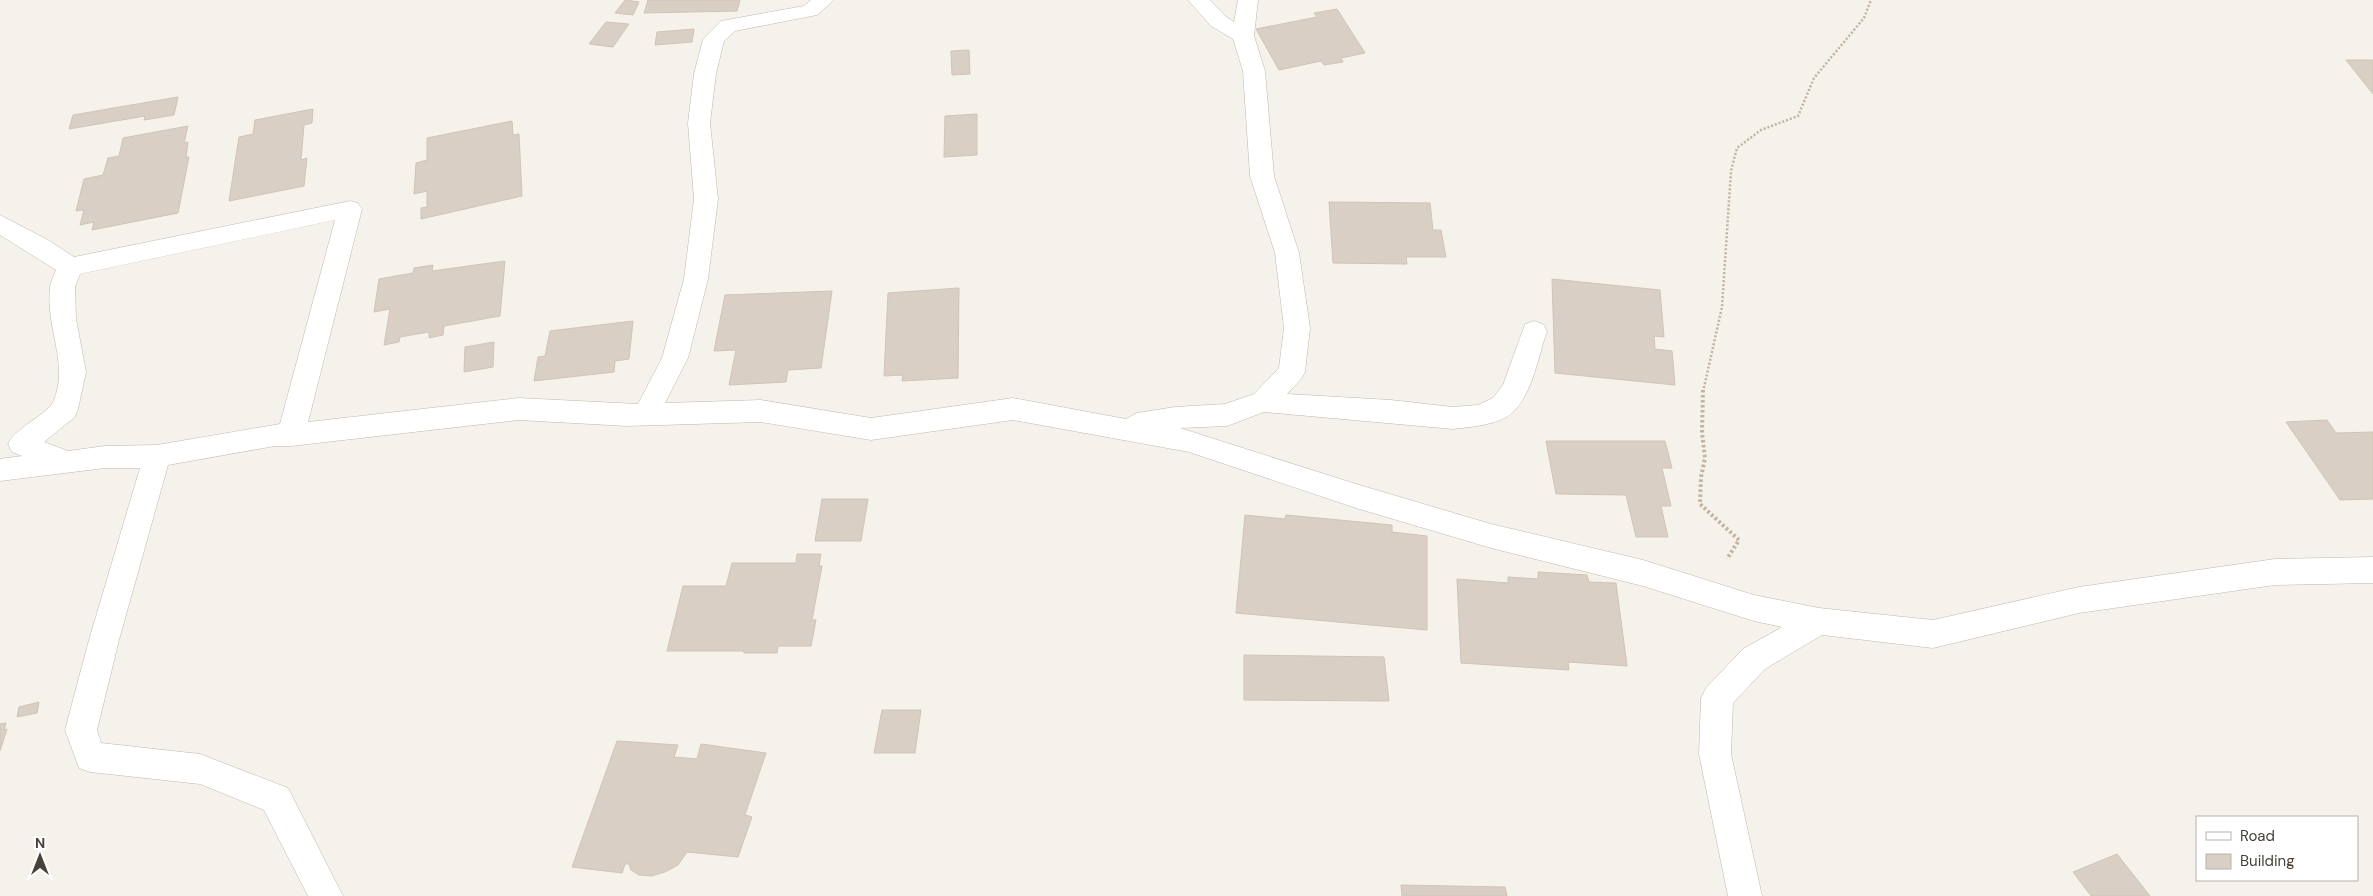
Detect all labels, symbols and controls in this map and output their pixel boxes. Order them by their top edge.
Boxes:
legend [2196,816,2358,881]
text: Road [2240,826,2275,846]
north arrow [15,831,65,881]
text: N [35,834,45,852]
text: Building [2240,851,2295,871]

